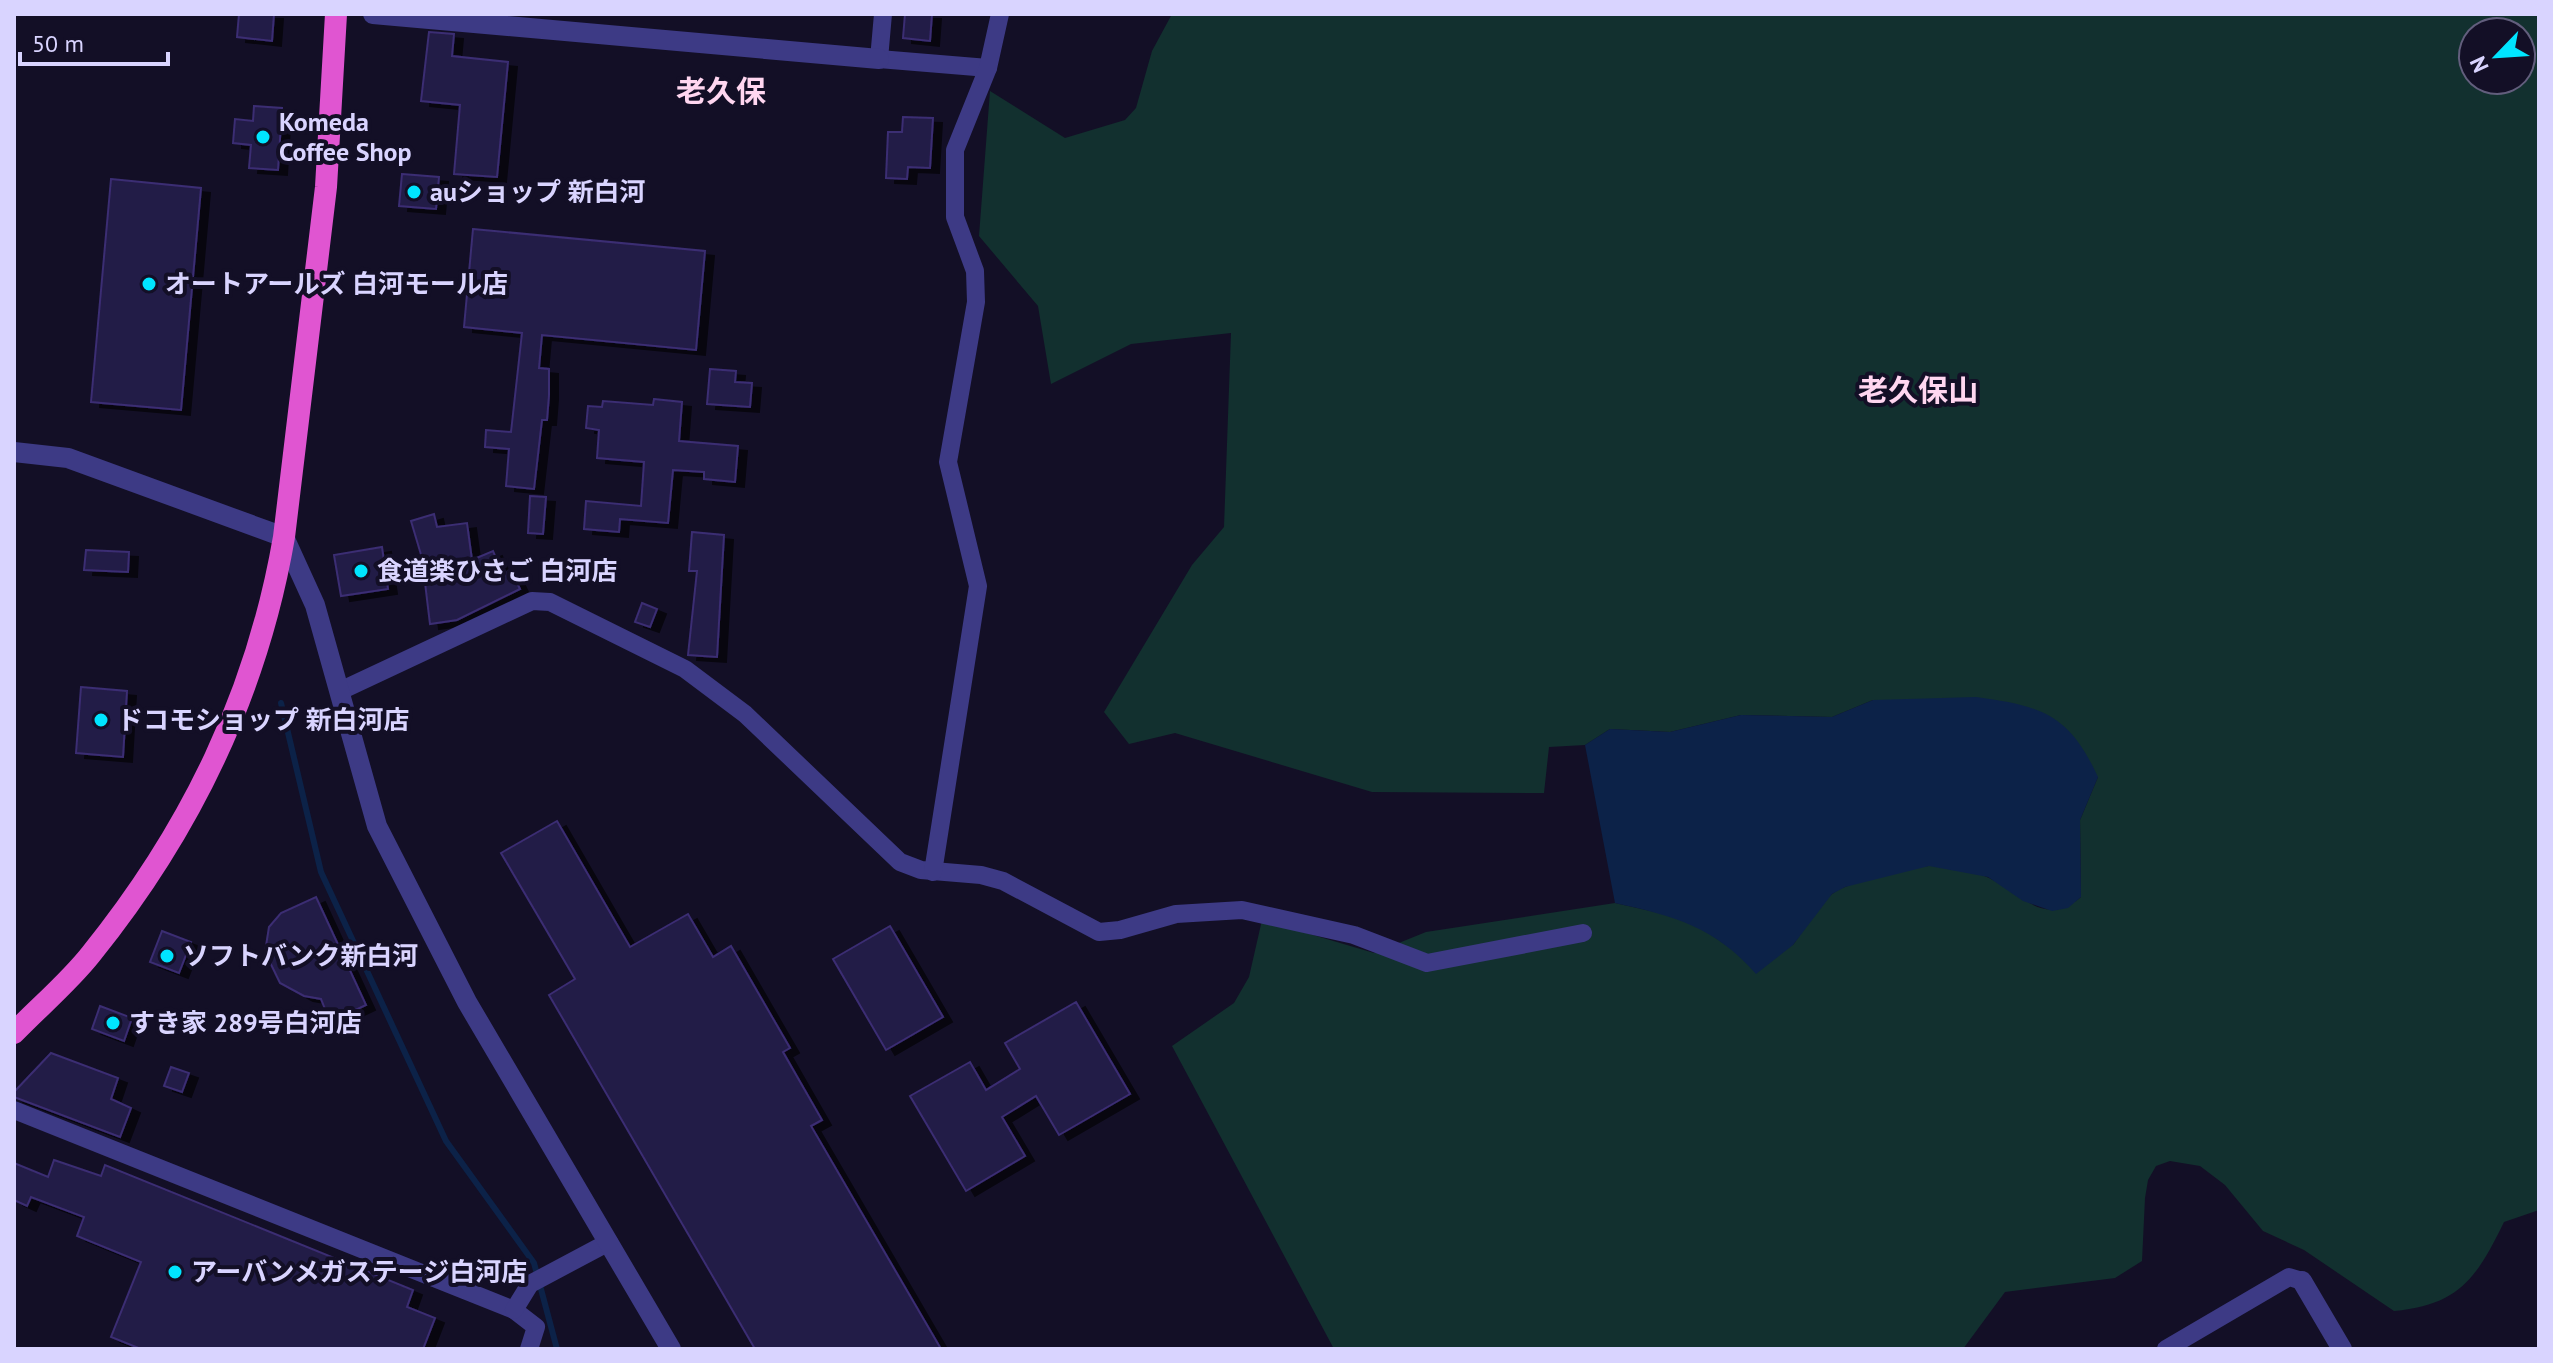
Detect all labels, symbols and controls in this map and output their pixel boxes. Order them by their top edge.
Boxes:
scale bar [20,16,168,66]
north arrow [2457,16,2537,96]
text: 50 m [32,28,84,59]
text: N [2463,52,2495,77]
district label: 老久保 [676,71,766,110]
place label: Komeda Coffee Shop [279,105,412,168]
marker: Komeda Coffee Shop [254,128,272,146]
place label: auショップ 新白河 [430,175,645,208]
marker: auショップ 新白河 [405,183,423,201]
place label: オートアールズ 白河モール店 [165,267,508,300]
marker: オートアールズ 白河モール店 [140,275,158,293]
district label: 老久保山 [1858,370,1978,409]
place label: 食道楽ひさご 白河店 [377,554,618,587]
marker: 食道楽ひさご 白河店 [352,562,370,580]
place label: ドコモショップ 新白河店 [117,703,410,736]
marker: ドコモショップ 新白河店 [92,711,110,729]
place label: ソフトバンク新白河 [183,939,418,972]
marker: ソフトバンク新白河 [158,947,176,965]
place label: すき家 289号白河店 [129,1006,362,1039]
marker: すき家 289号白河店 [104,1014,122,1032]
place label: アーバンメガステージ白河店 [191,1255,527,1288]
marker: アーバンメガステージ白河店 [166,1263,184,1281]

